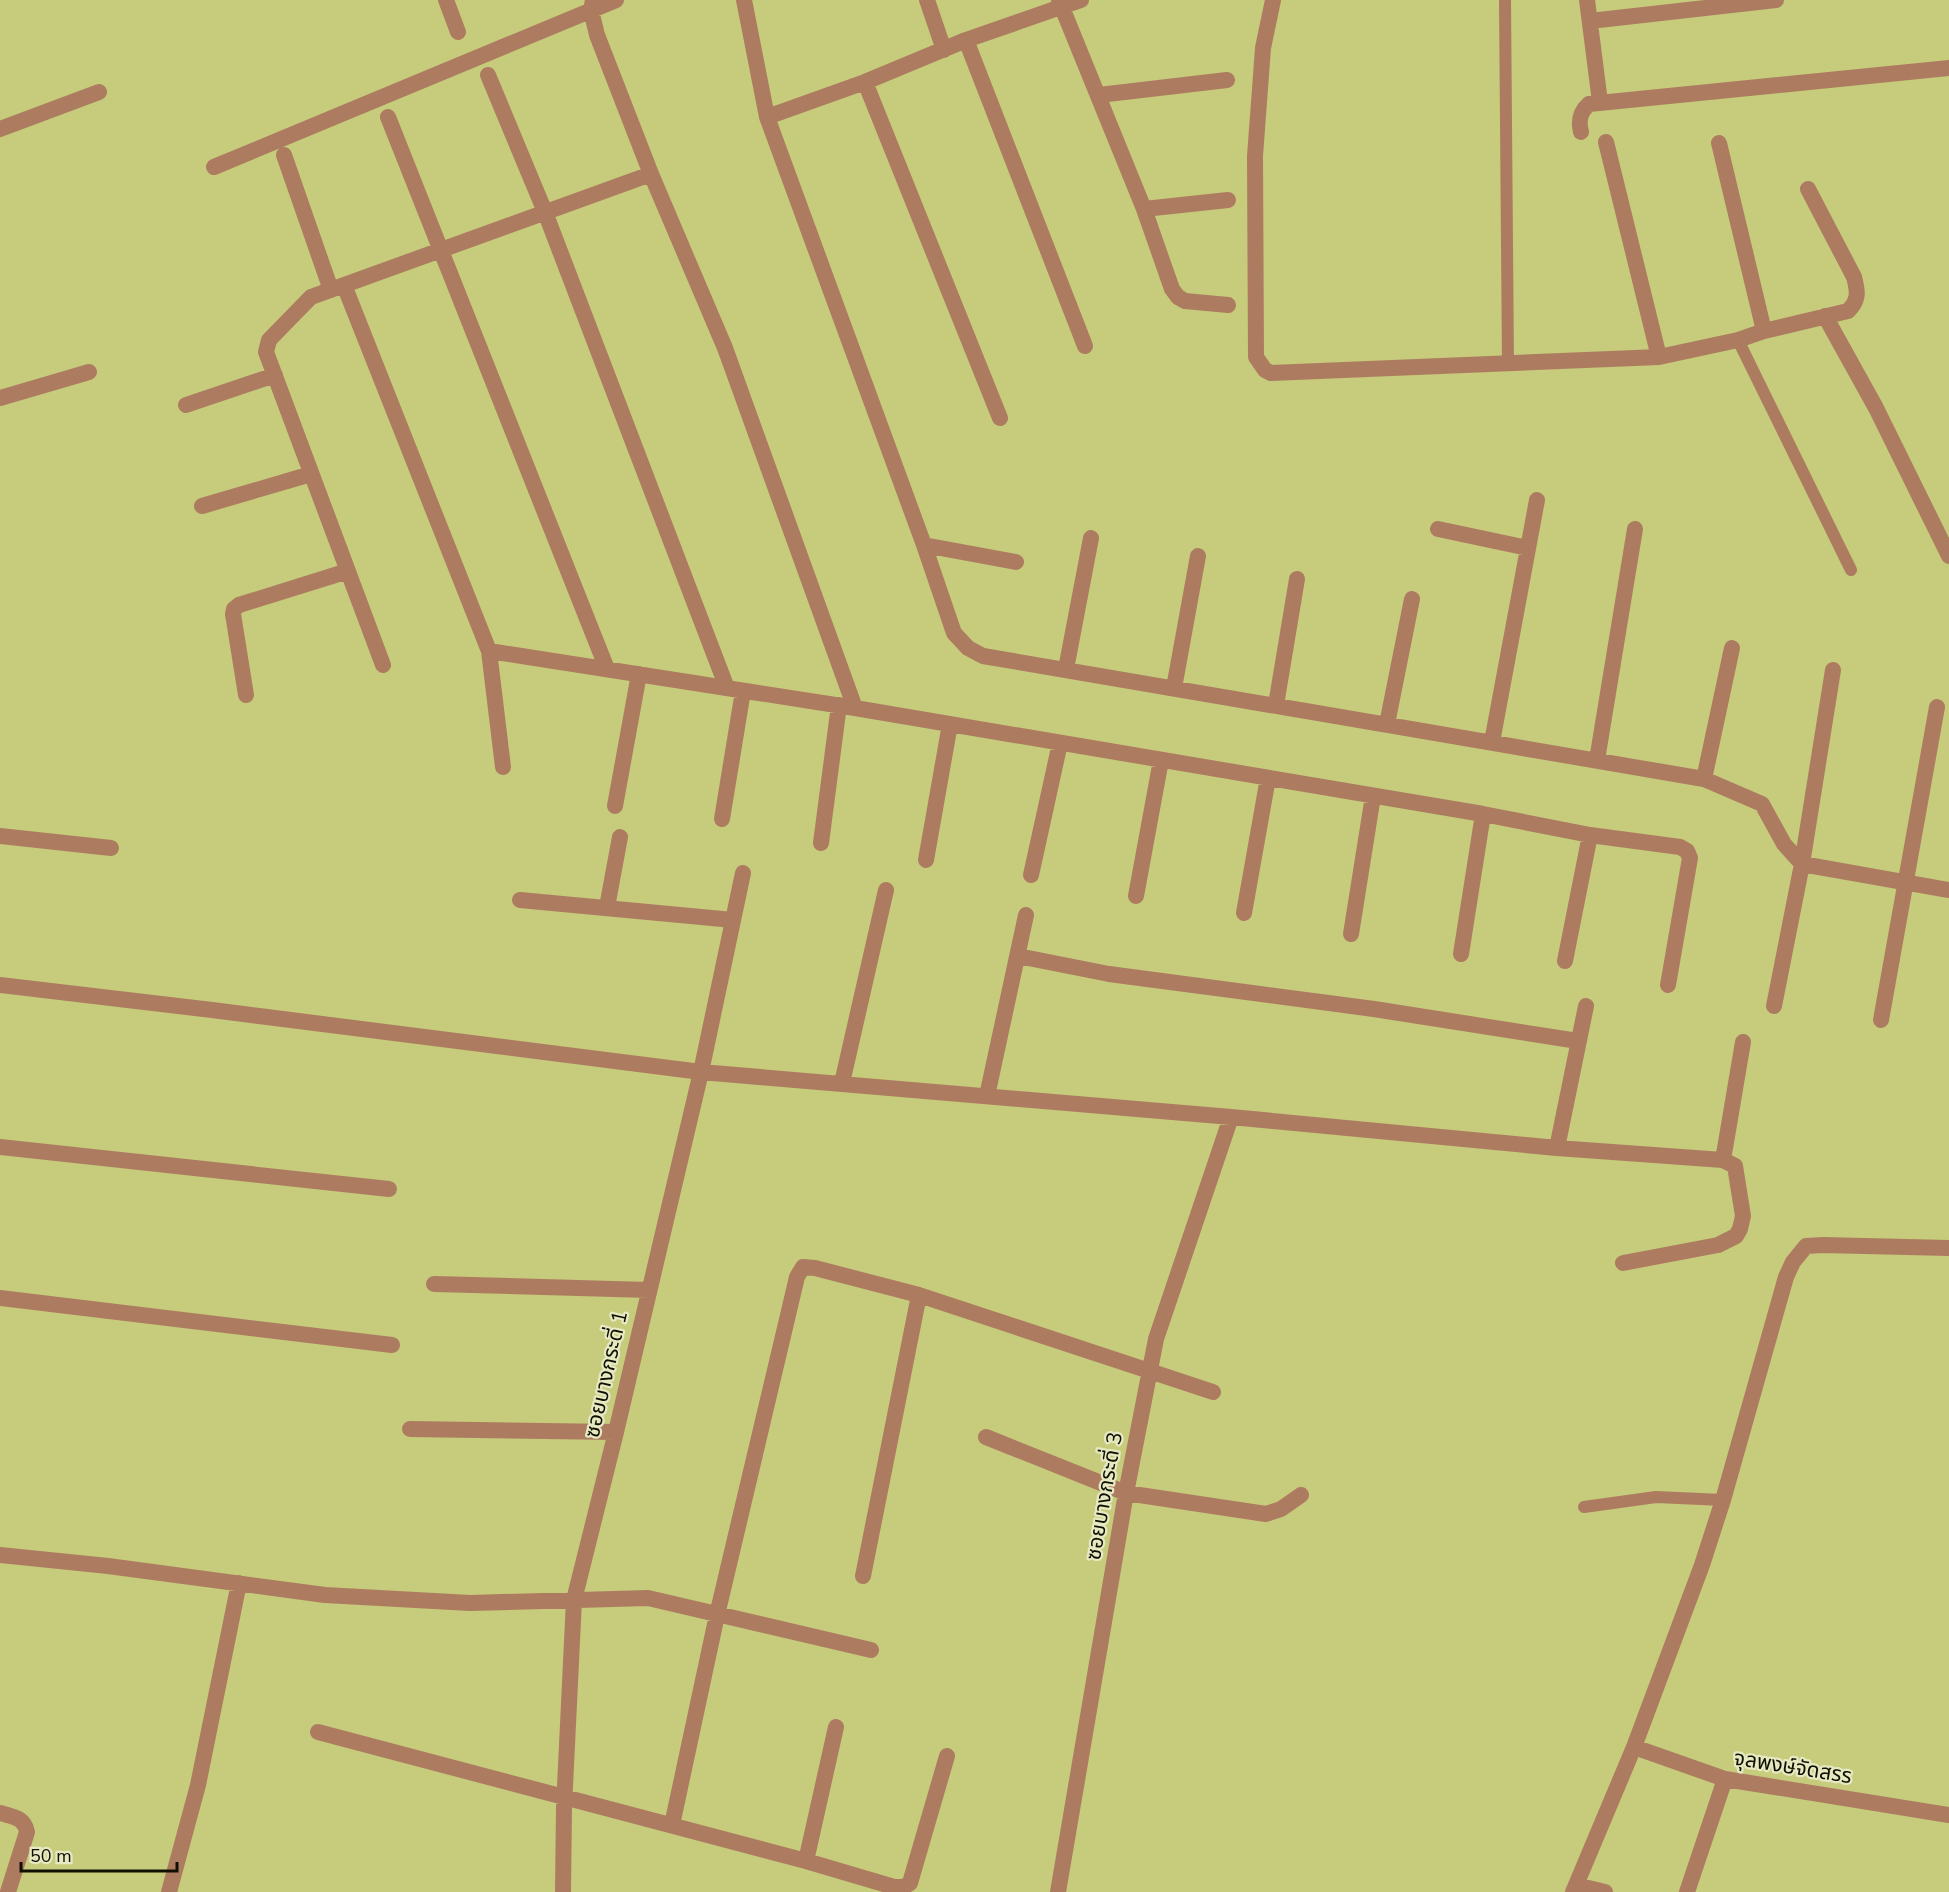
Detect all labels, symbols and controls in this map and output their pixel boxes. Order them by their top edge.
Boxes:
street label: ซอยบางกระดี่ 1 [577,1307,634,1440]
street label: ซอยบางกระดี่ 3 [1078,1430,1129,1562]
street label: จุลพงษ์จัดสรร [1732,1744,1854,1790]
scale bar [21,1835,177,1873]
text: 50 m [30,1844,72,1868]

